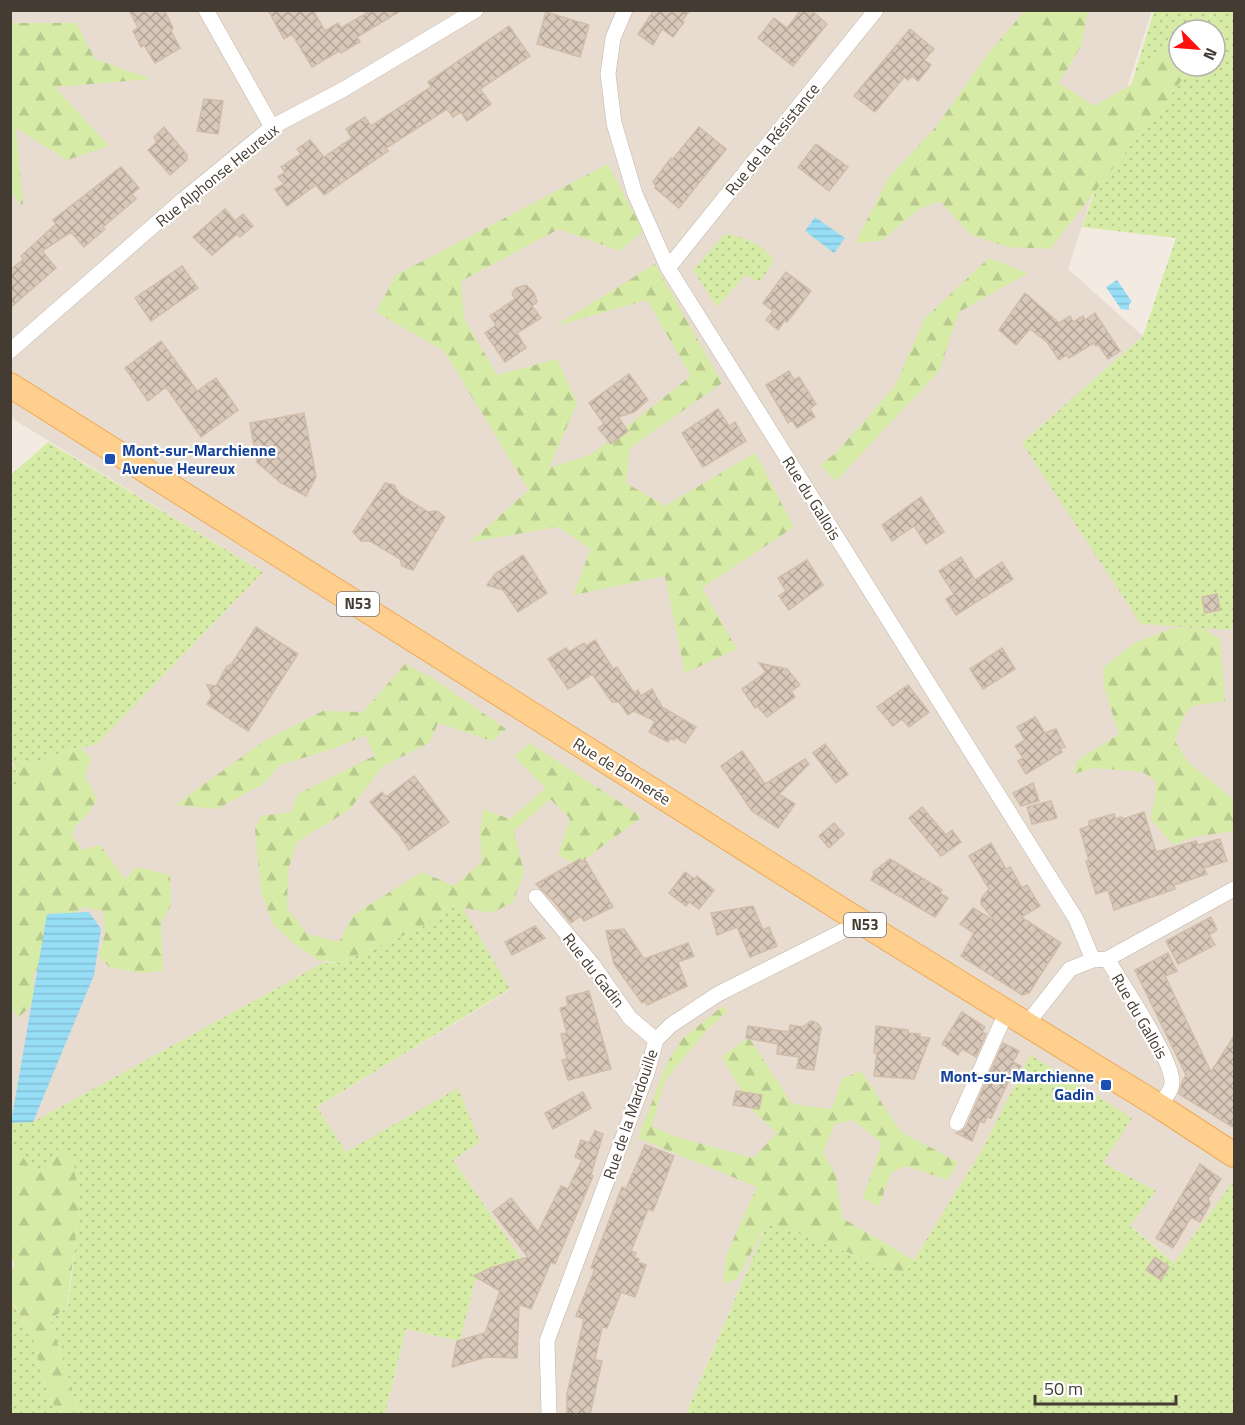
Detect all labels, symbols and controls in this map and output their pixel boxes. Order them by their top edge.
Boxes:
north arrow [1167,18,1227,78]
text: N [1197,44,1224,64]
street label: Rue de la Résistance [719,78,825,200]
street label: Rue Alphonse Heureux [150,118,284,232]
place label: Mont-sur-Marchienne Avenue Heureux [122,438,276,480]
street label: Rue du Gallois [777,451,847,545]
marker: Mont-sur-Marchienne Avenue Heureux [103,452,117,466]
road number: N53 [337,592,379,616]
street label: Rue de Bomerée [568,731,676,811]
road number: N53 [844,913,886,937]
street label: Rue du Gadin [557,928,631,1012]
street label: Rue du Gallois [1106,969,1174,1063]
street label: Rue de la Mardouille [596,1046,664,1182]
place label: Mont-sur-Marchienne Gadin [940,1064,1094,1106]
marker: Mont-sur-Marchienne Gadin [1099,1078,1113,1092]
scale bar [1035,1368,1176,1406]
text: 50 m [1044,1375,1083,1402]

